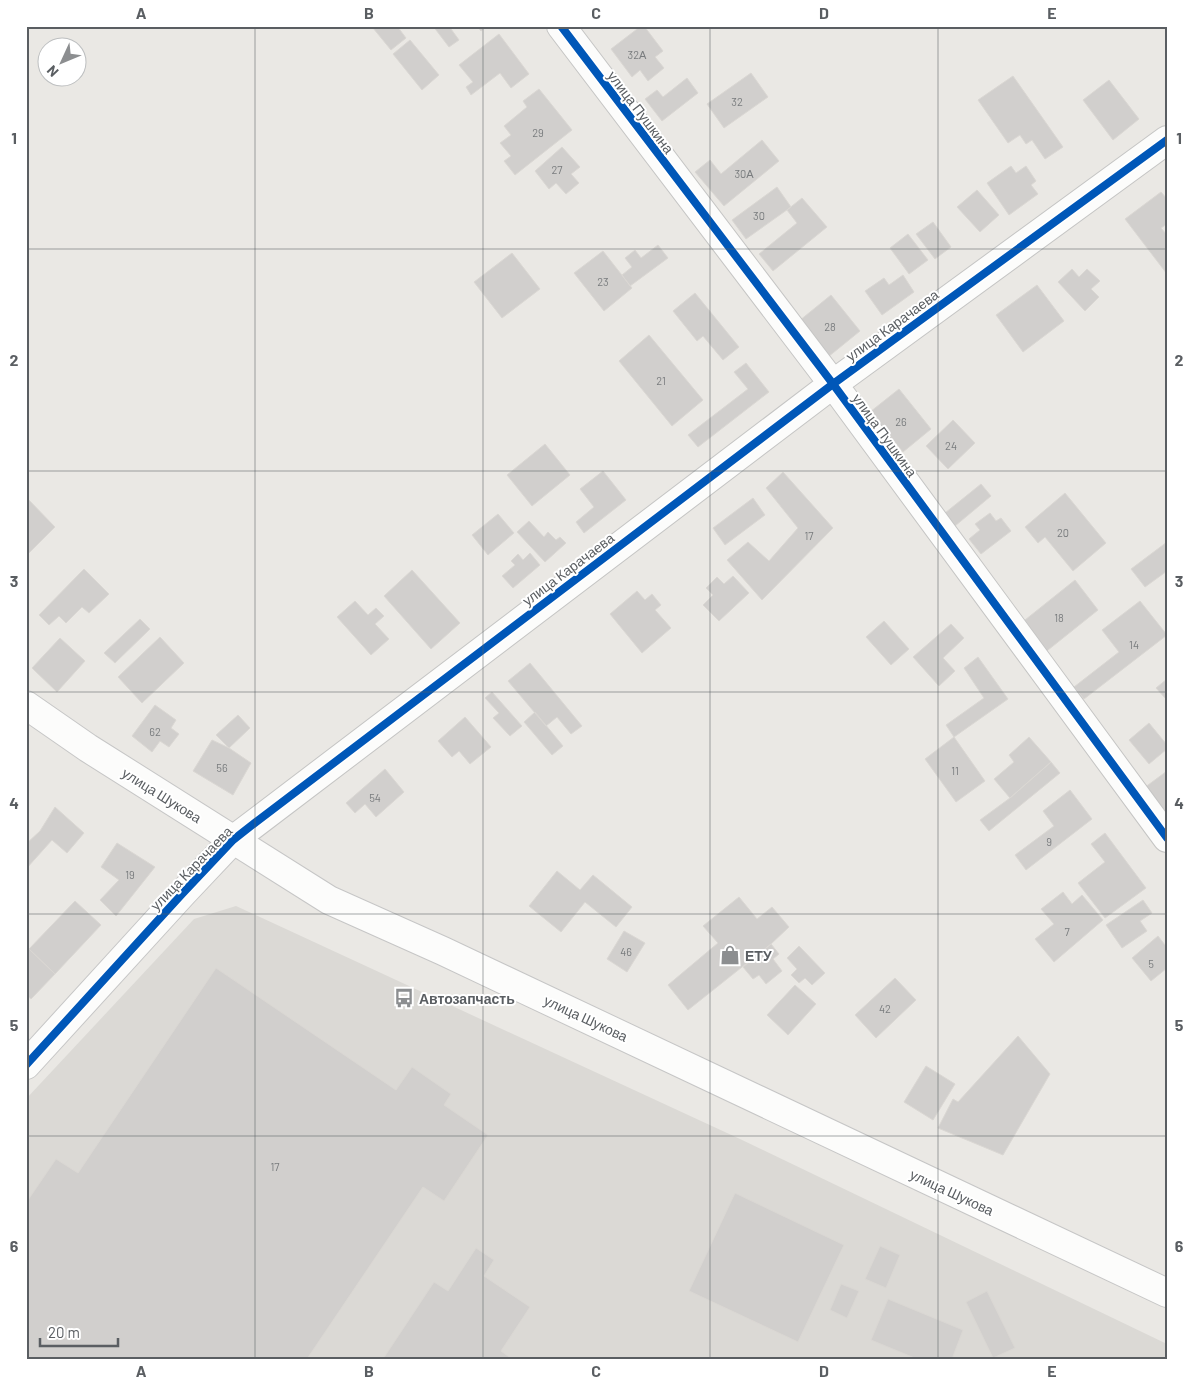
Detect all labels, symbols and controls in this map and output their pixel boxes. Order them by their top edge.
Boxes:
text: A [136,3,147,22]
text: B [364,3,374,22]
text: C [591,3,601,22]
text: D [819,3,829,22]
text: E [1047,3,1057,22]
north arrow [38,38,88,88]
house number: 32А [628,48,647,61]
text: N [43,62,62,81]
street label: улица Пушкина [604,67,678,157]
house number: 32 [731,95,743,108]
house number: 29 [532,126,544,139]
text: 1 [11,128,17,147]
text: 1 [1176,128,1182,147]
house number: 27 [551,163,563,176]
house number: 30А [734,167,754,180]
house number: 30 [753,209,765,222]
house number: 23 [597,275,609,288]
street label: улица Карачаева [842,286,942,364]
house number: 28 [824,320,836,333]
text: 2 [10,350,19,369]
text: 2 [1175,350,1184,369]
house number: 21 [656,374,666,387]
street label: улица Пушкина [849,390,921,480]
house number: 26 [895,415,907,428]
house number: 24 [945,439,957,452]
house number: 20 [1057,526,1069,539]
street label: улица Карачаева [519,529,617,609]
house number: 17 [804,529,814,542]
text: 3 [10,571,18,590]
text: 3 [1175,571,1183,590]
house number: 18 [1054,611,1064,624]
house number: 14 [1129,638,1139,651]
house number: 62 [149,725,161,738]
house number: 56 [216,761,228,774]
street label: улица Шукова [119,764,205,826]
house number: 11 [951,764,959,777]
house number: 54 [369,791,381,804]
text: 4 [9,793,19,812]
text: 4 [1174,793,1184,812]
street label: улица Карачаева [147,822,236,914]
house number: 9 [1046,835,1052,848]
house number: 19 [125,868,135,881]
house number: 7 [1064,925,1070,938]
shop icon: ЕТУ [719,944,741,966]
house number: 46 [620,945,632,958]
place label: ЕТУ [745,947,772,964]
house number: 5 [1148,957,1154,970]
bus stop icon: Автозапчасть [393,987,415,1009]
place label: Автозапчасть [419,990,515,1007]
street label: улица Шукова [542,991,631,1045]
house number: 42 [879,1002,891,1015]
text: 5 [10,1015,19,1034]
text: 5 [1175,1015,1184,1034]
house number: 17 [270,1160,280,1173]
street label: улица Шукова [908,1165,997,1219]
text: 6 [10,1236,19,1255]
text: 6 [1175,1236,1184,1255]
scale bar [40,1315,118,1347]
text: 20 m [48,1323,80,1341]
text: A [136,1361,147,1380]
text: B [364,1361,374,1380]
text: C [591,1361,601,1380]
text: D [819,1361,829,1380]
text: E [1047,1361,1057,1380]

